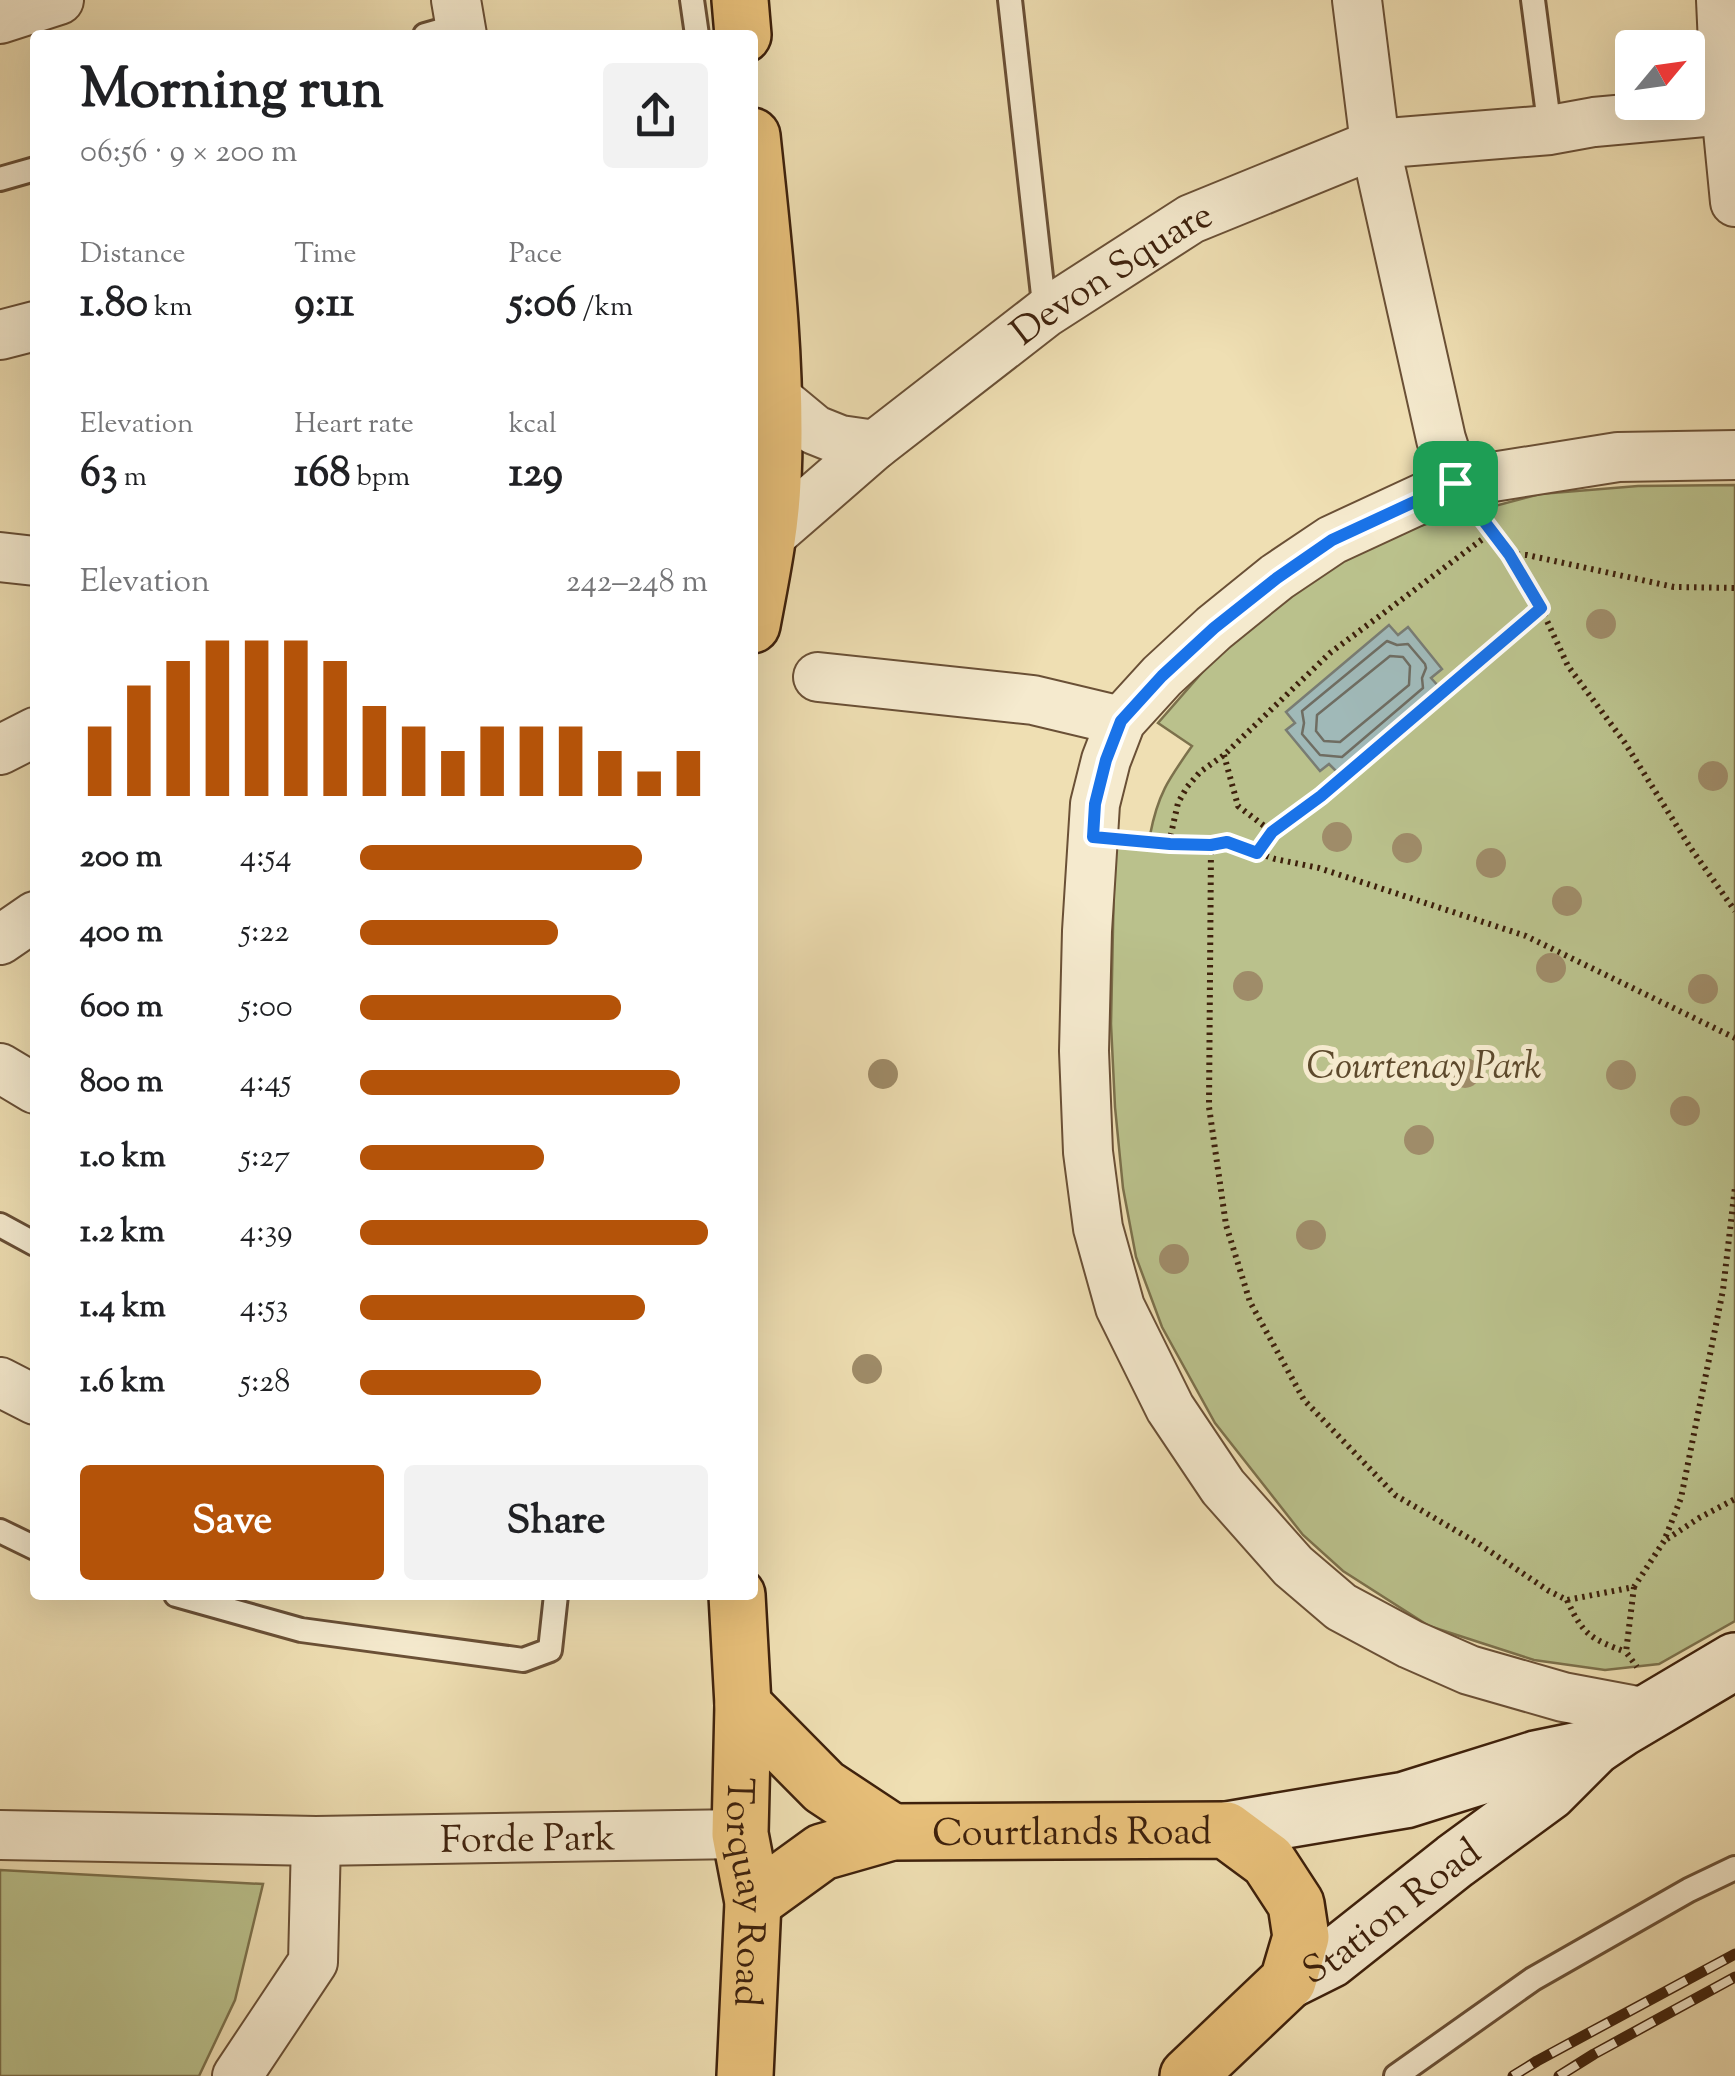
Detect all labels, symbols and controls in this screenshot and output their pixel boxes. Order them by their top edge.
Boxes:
north arrow [1615,30,1705,120]
map controls [1615,30,1705,120]
text: Morning run [80,53,384,132]
button: share [603,63,708,168]
text: 06:56 · 9 × 200 m [80,130,298,176]
street label: Devon Square [1001,190,1221,361]
text: Distance [80,235,186,275]
text: Time [294,235,357,275]
text: Pace [509,235,562,275]
text: 1.80 [80,275,148,335]
text: 9:11 [294,275,354,335]
text: 5:06 [509,275,577,335]
text: km [148,288,192,328]
text: /km [577,288,633,328]
text: Elevation [80,405,194,445]
text: Heart rate [294,405,414,445]
text: kcal [509,405,557,445]
pin [1413,441,1498,526]
text: 63 [80,445,118,505]
text: 168 [294,445,350,505]
text: 129 [509,445,563,505]
icon: arrive [1428,456,1483,511]
text: m [118,458,147,498]
text: bpm [350,458,410,498]
text: Elevation [80,560,210,606]
text: 242–248 m [566,560,708,606]
text: 200 m [80,835,162,881]
text: 4:54 [240,835,292,881]
text: 400 m [80,910,163,956]
text: 5:22 [240,910,289,956]
text: 600 m [80,985,163,1031]
text: 5:00 [240,985,293,1031]
park label: Courtenay Park [1306,1042,1542,1096]
text: 800 m [80,1060,163,1106]
text: 4:45 [240,1060,292,1106]
text: 1.0 km [80,1135,166,1181]
text: 5:27 [240,1135,290,1181]
text: 1.2 km [80,1210,165,1256]
text: 4:39 [240,1210,293,1256]
text: 1.4 km [80,1285,166,1331]
text: 4:53 [240,1285,288,1331]
text: 1.6 km [80,1360,165,1406]
text: 5:28 [240,1360,290,1406]
button: Save [80,1465,384,1580]
button: Share [404,1465,708,1580]
street label: Torquay Road [709,1777,776,2008]
street label: Courtlands Road [932,1807,1212,1863]
street label: Forde Park [440,1813,616,1870]
street label: Station Road [1294,1828,1494,2001]

